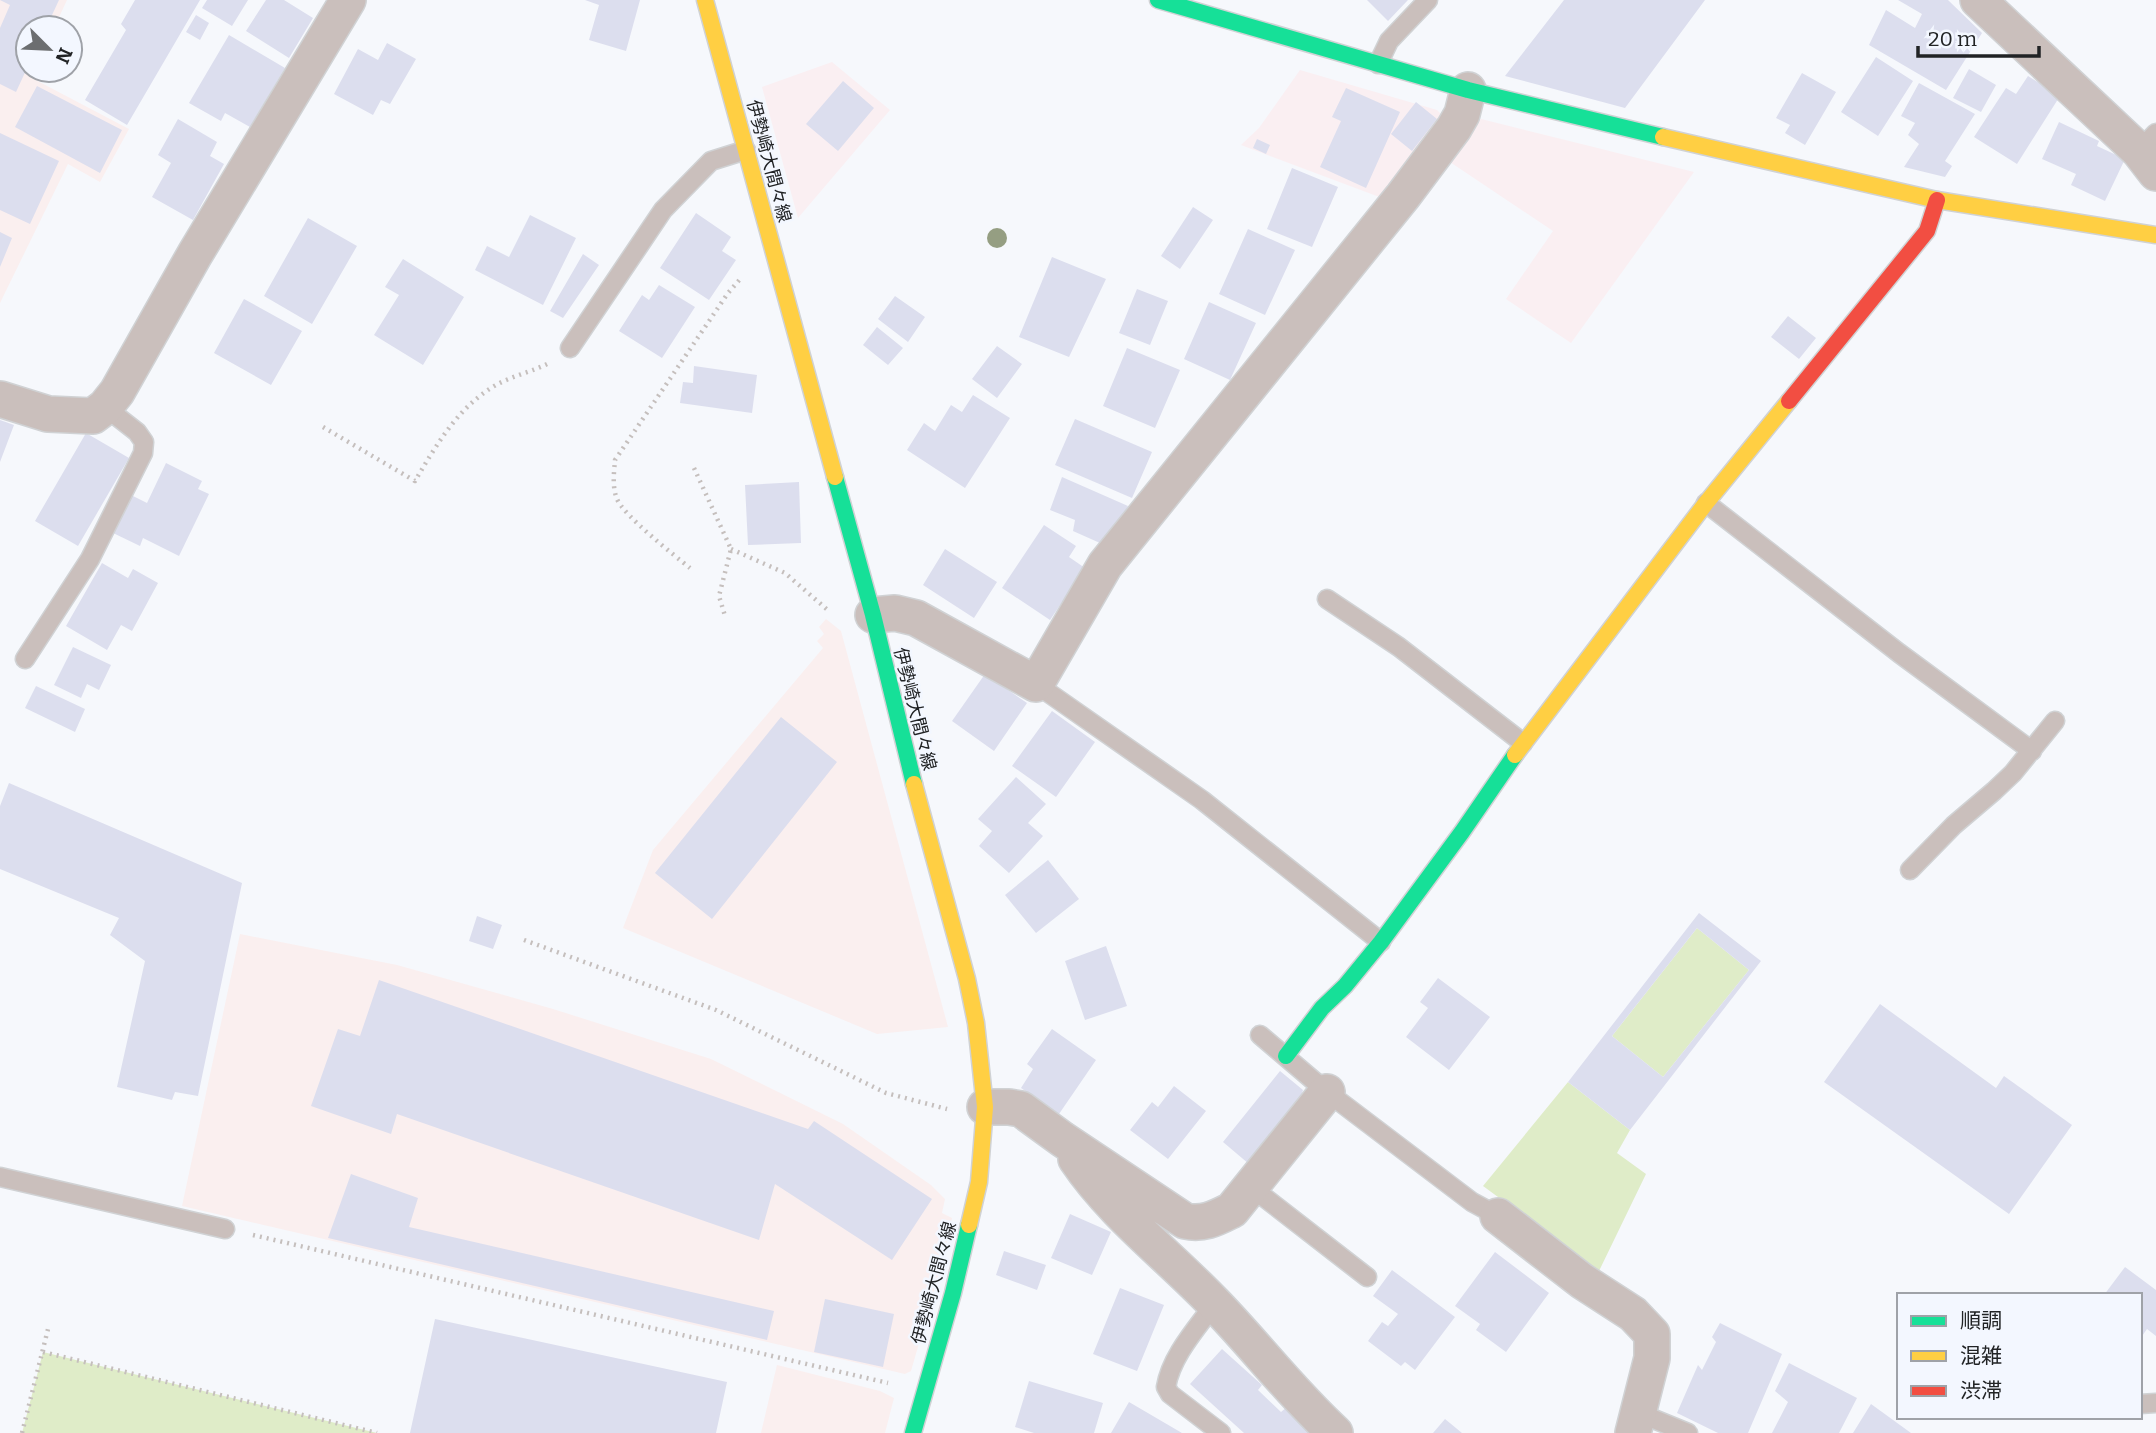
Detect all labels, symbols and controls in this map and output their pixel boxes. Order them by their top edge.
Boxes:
north arrow [14,14,84,84]
scale bar [1918,14,2039,58]
text: 20 m [1928,26,1977,52]
text: N [50,44,78,67]
street label: 伊勢崎大間々線 [742,97,796,225]
street label: 伊勢崎大間々線 [889,645,941,773]
street label: 伊勢崎大間々線 [907,1219,961,1347]
legend [1897,1293,2142,1419]
text: 順調 [1960,1308,2002,1334]
text: 混雑 [1960,1343,2002,1369]
text: 渋滞 [1960,1378,2002,1404]

